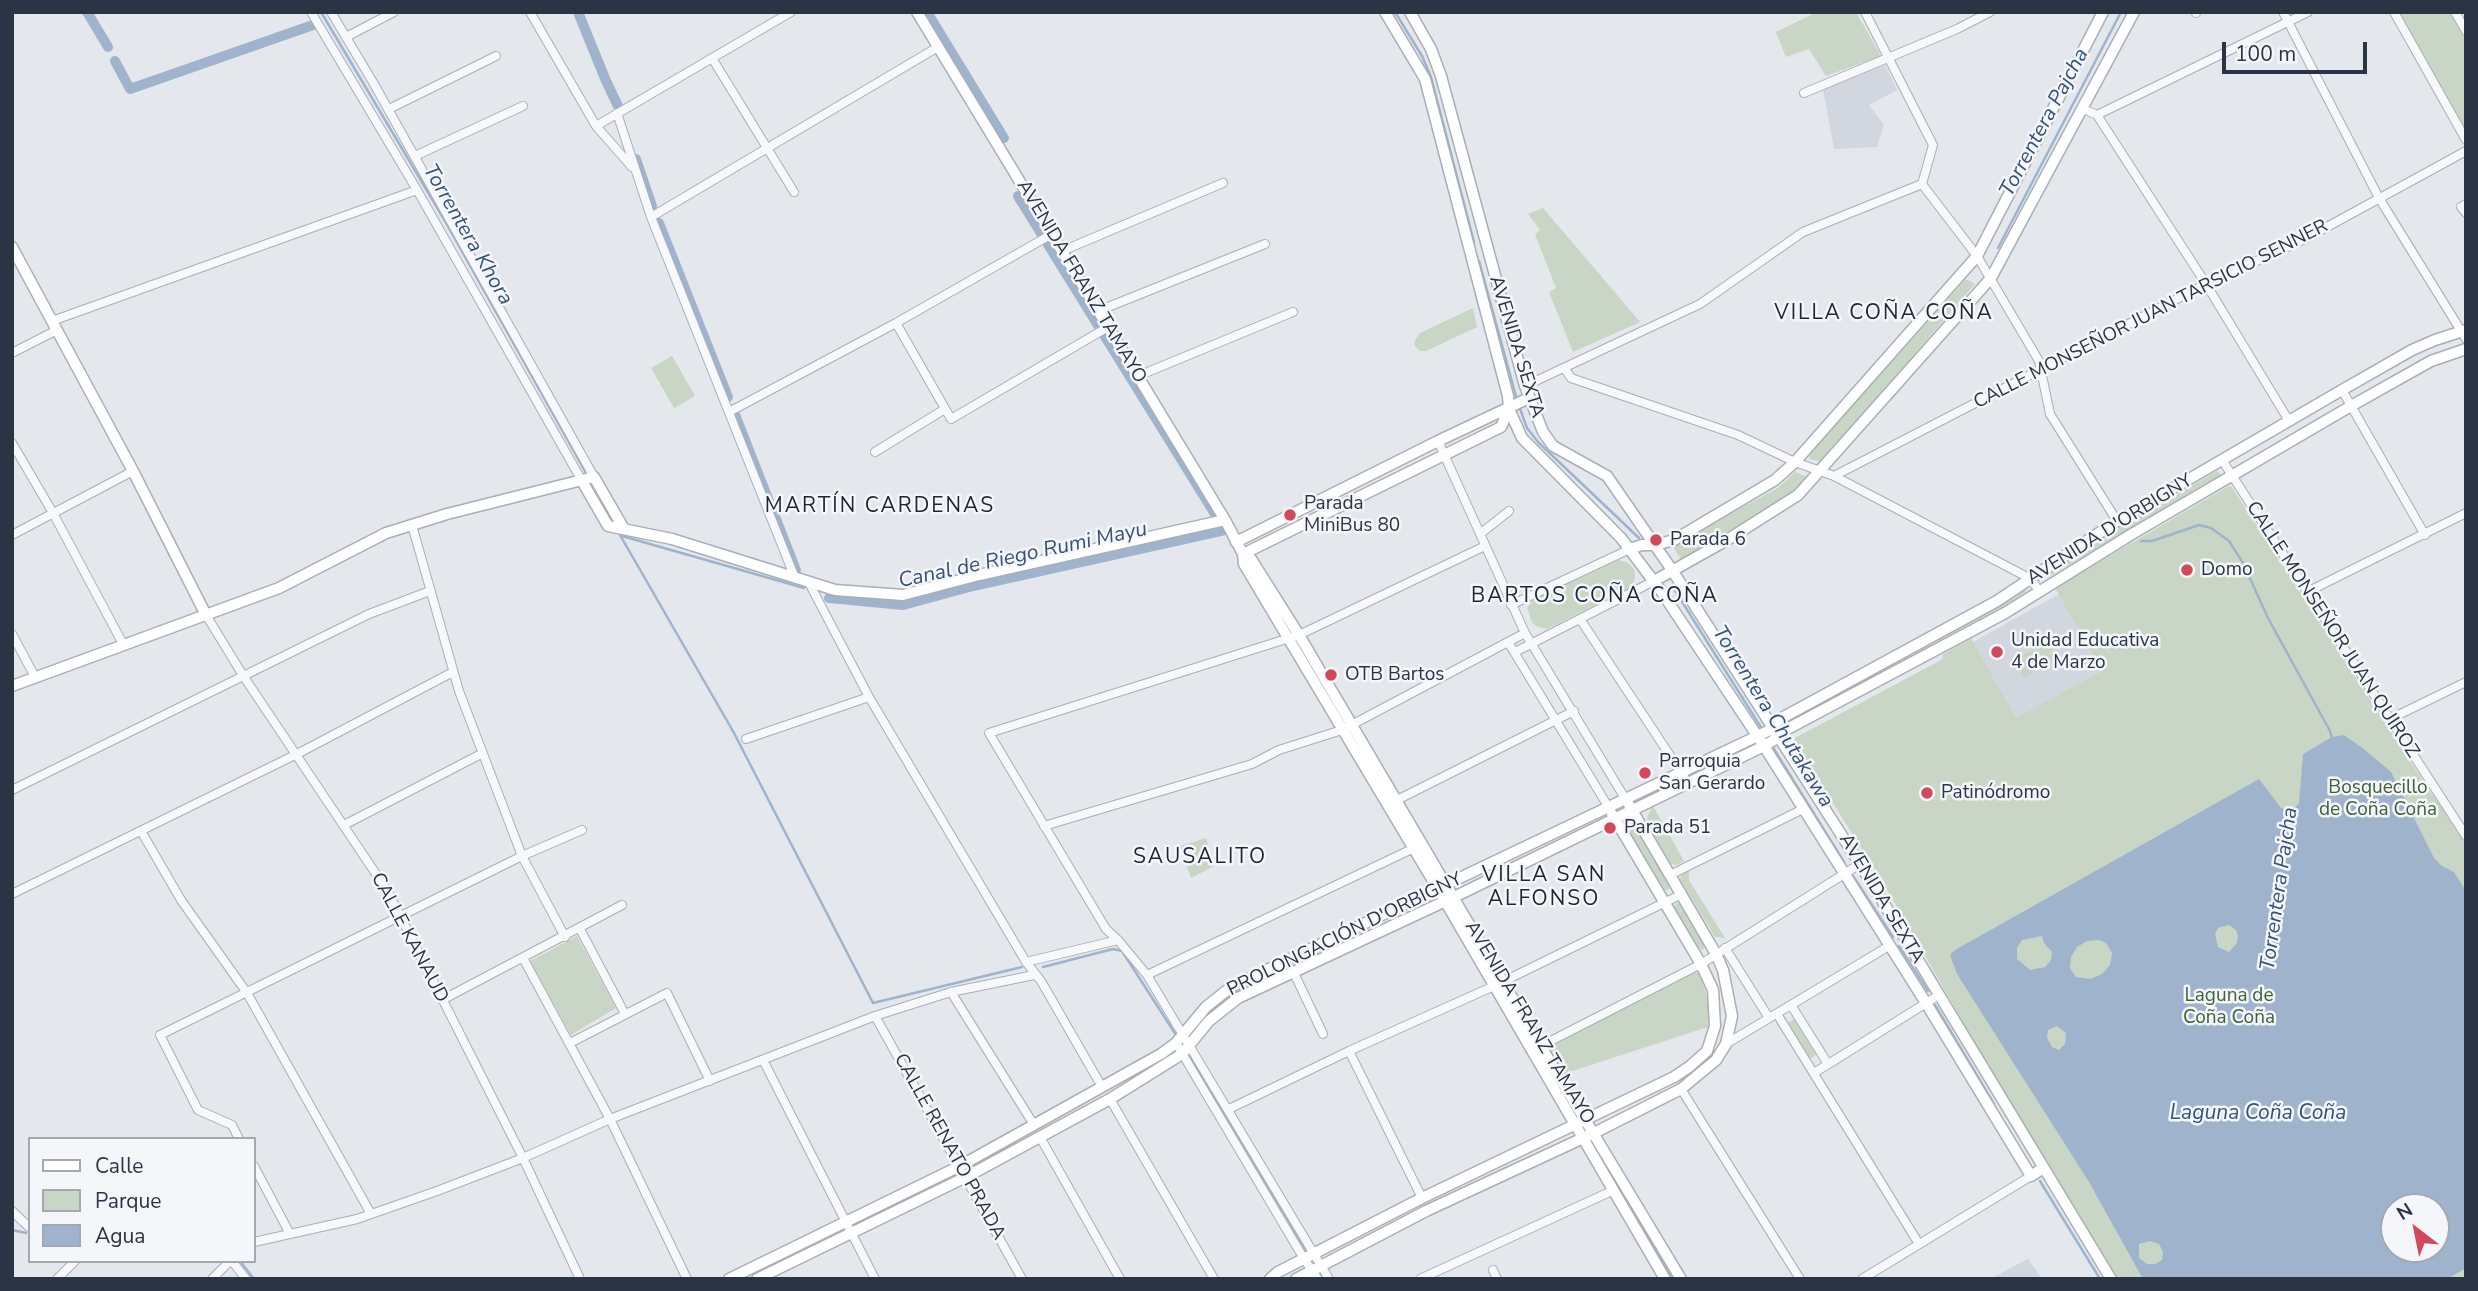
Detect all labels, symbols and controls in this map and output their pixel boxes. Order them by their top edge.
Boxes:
scale bar [2226,28,2371,72]
text: 100 m [2235,40,2296,68]
water label: Torrentera Pajcha [1995,44,2095,202]
water label: Torrentera Khora [417,160,517,310]
street label: AVENIDA FRANZ TAMAYO [1011,176,1151,388]
street label: CALLE MONSEÑOR JUAN TARSICIO SENNER [1970,215,2332,415]
street label: AVENIDA SEXTA [1484,273,1548,421]
district label: VILLA COÑA COÑA [1776,301,1992,327]
street label: AVENIDA D'ORBIGNY [2023,470,2197,590]
place label: Parada MiniBus 80 [1304,493,1400,537]
district label: MARTÍN CARDENAS [767,494,993,520]
street label: CALLE MONSEÑOR JUAN QUIROZ [2241,498,2423,762]
marker: Parada MiniBus 80 [1282,507,1298,523]
water label: Canal de Riego Rumi Mayu [896,517,1150,595]
place label: Parada 6 [1670,529,1746,551]
marker: Parada 6 [1648,532,1664,548]
place label: Domo [2201,559,2252,581]
marker: Domo [2179,562,2195,578]
district label: BARTOS COÑA COÑA [1473,584,1717,610]
water label: Torrentera Chutakawa [1706,622,1838,812]
place label: Unidad Educativa 4 de Marzo [2011,630,2159,674]
marker: Unidad Educativa 4 de Marzo [1989,644,2005,660]
place label: OTB Bartos [1345,664,1444,686]
marker: OTB Bartos [1323,667,1339,683]
place label: Parroquia San Gerardo [1659,751,1765,795]
marker: Parroquia San Gerardo [1637,765,1653,781]
park label: Bosquecillo de Coña Coña [2319,777,2437,821]
place label: Patinódromo [1941,782,2050,804]
marker: Patinódromo [1919,785,1935,801]
water label: Torrentera Pajcha [2256,806,2304,972]
place label: Parada 51 [1624,817,1711,839]
marker: Parada 51 [1602,820,1618,836]
street label: AVENIDA SEXTA [1833,830,1929,968]
district label: SAUSALITO [1134,845,1266,871]
district label: VILLA SAN ALFONSO [1483,863,1605,913]
street label: PROLONGACIÓN D'ORBIGNY [1224,868,1466,1002]
street label: CALLE KANAUD [365,869,453,1007]
street label: AVENIDA FRANZ TAMAYO [1459,917,1599,1129]
park label: Laguna de Coña Coña [2183,985,2275,1029]
street label: CALLE RENATO PRADA [888,1050,1010,1244]
water label: Laguna Coña Coña [2170,1101,2346,1127]
legend [28,1137,256,1263]
text: Calle [95,1152,143,1180]
text: Parque [95,1187,162,1215]
north arrow [2380,1193,2450,1263]
text: N [2392,1197,2418,1227]
text: Agua [95,1222,145,1250]

